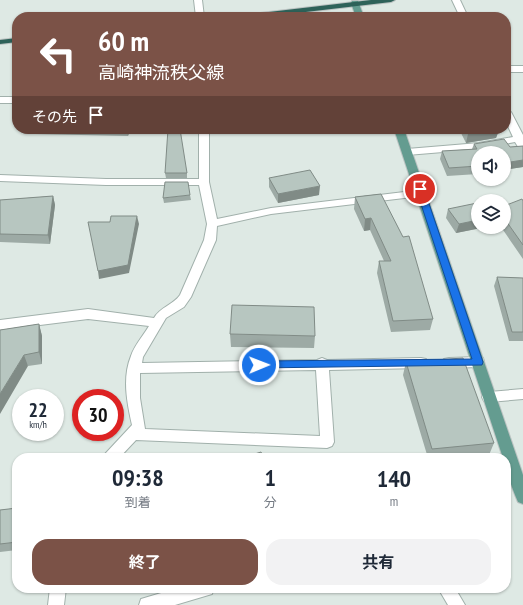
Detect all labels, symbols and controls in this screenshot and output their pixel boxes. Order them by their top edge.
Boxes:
text: 60 m [98,22,149,59]
icon: left [32,28,84,80]
text: 高崎神流秩父線 [98,61,224,84]
icon: arrive [85,104,107,126]
text: その先 [32,107,77,126]
map controls [471,146,511,234]
button: sound [471,146,511,186]
pin [403,172,437,206]
icon: arrive [409,178,431,200]
button: layers [471,194,511,234]
position arrow [238,344,280,386]
speed limit sign: 30 [72,389,124,441]
text: 22 [28,397,48,423]
text: km/h [29,418,47,431]
text: 09:38 [112,462,164,493]
text: 1 [265,462,276,493]
text: 140 [377,463,411,494]
text: m [390,493,398,510]
text: 到着 [125,494,151,511]
text: 分 [264,494,277,511]
button: 終了 [32,539,258,585]
button: 共有 [266,539,491,585]

